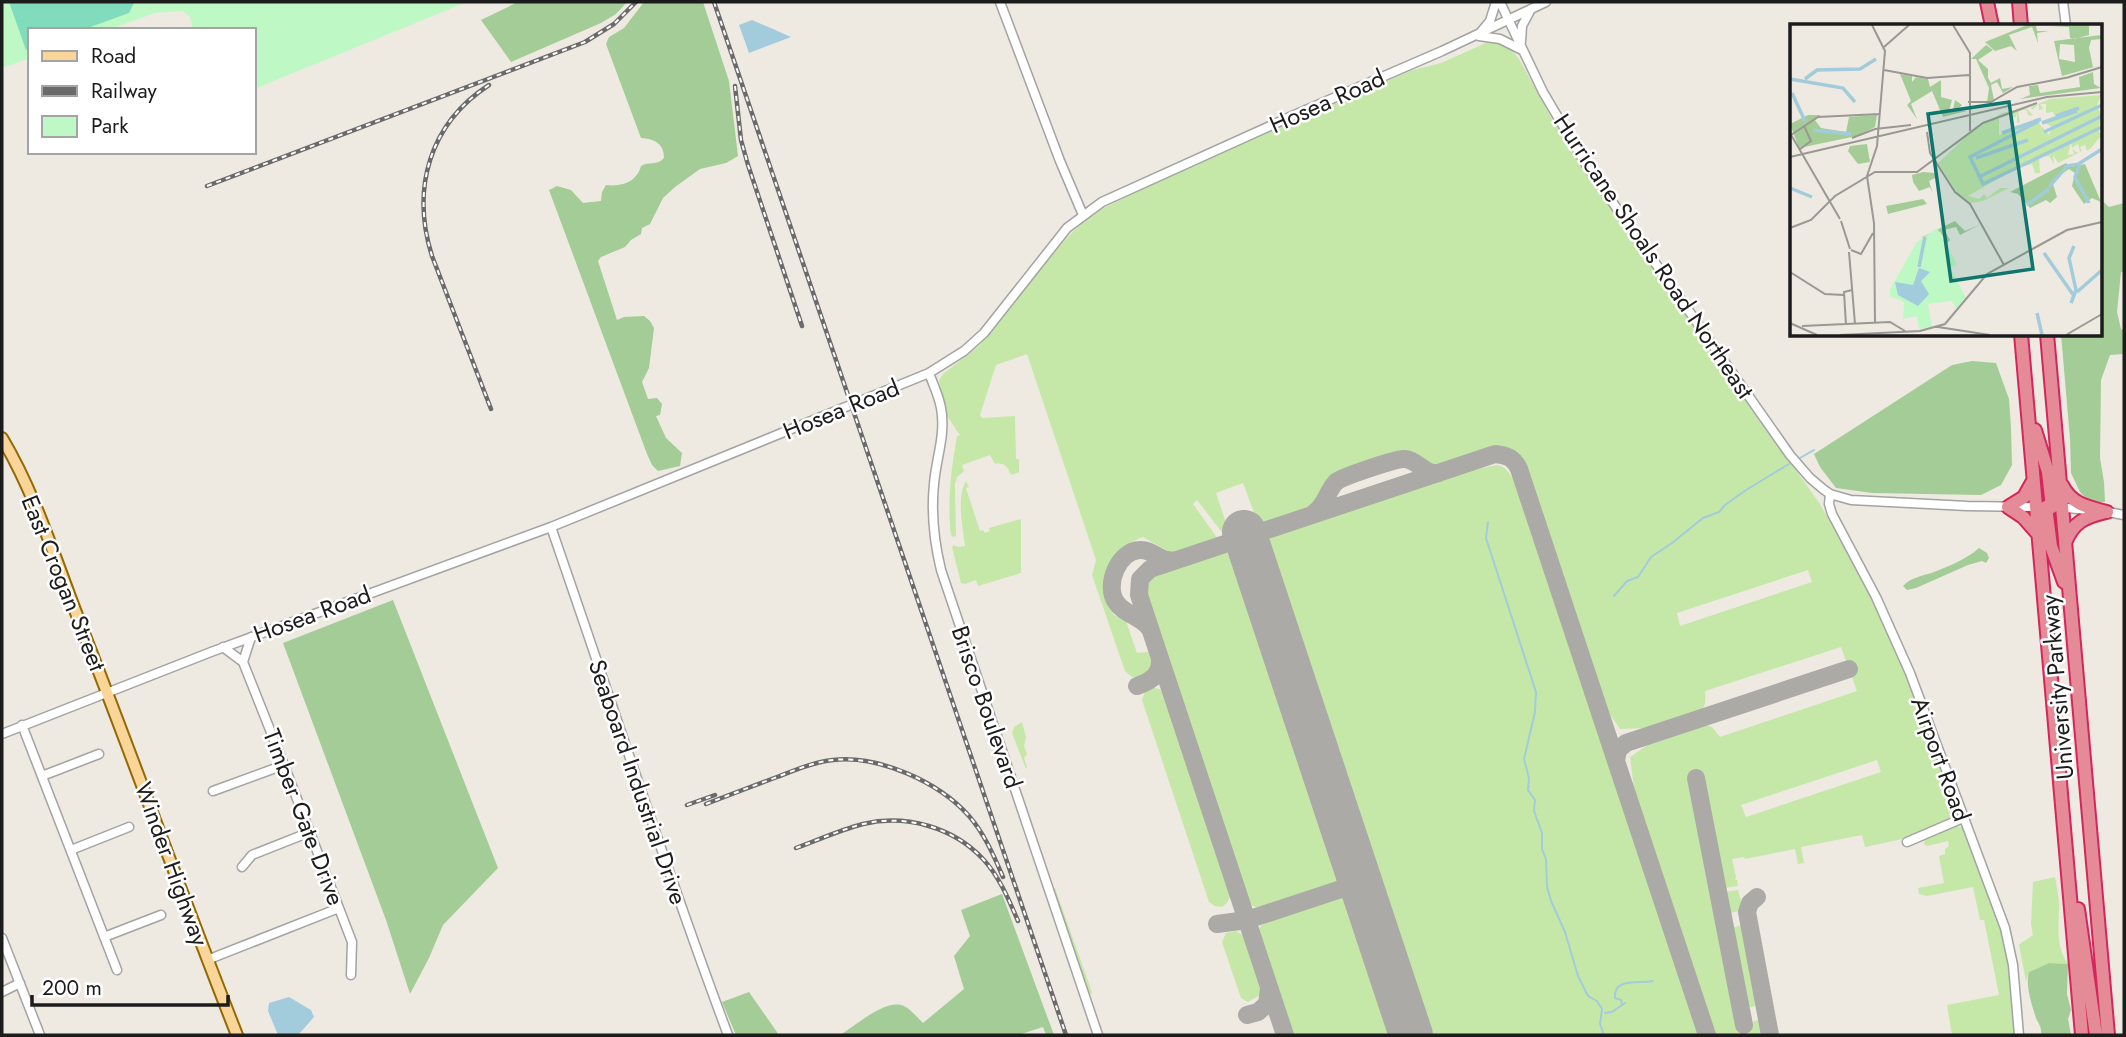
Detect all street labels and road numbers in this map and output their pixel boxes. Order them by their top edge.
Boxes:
street label: Hosea Road [1264,60,1390,142]
street label: Hurricane Shoals Road Northeast [1545,107,1763,406]
street label: Hosea Road [778,370,904,448]
street label: East Crogan Street [13,490,115,677]
street label: Hosea Road [248,577,376,651]
street label: University Parkway [2031,593,2083,781]
street label: Brisco Boulevard [943,621,1031,793]
street label: Seaboard Industrial Drive [580,655,696,909]
street label: Airport Road [1902,692,1980,826]
street label: Timber Gate Drive [254,724,354,910]
street label: Winder Highway [126,777,218,951]

